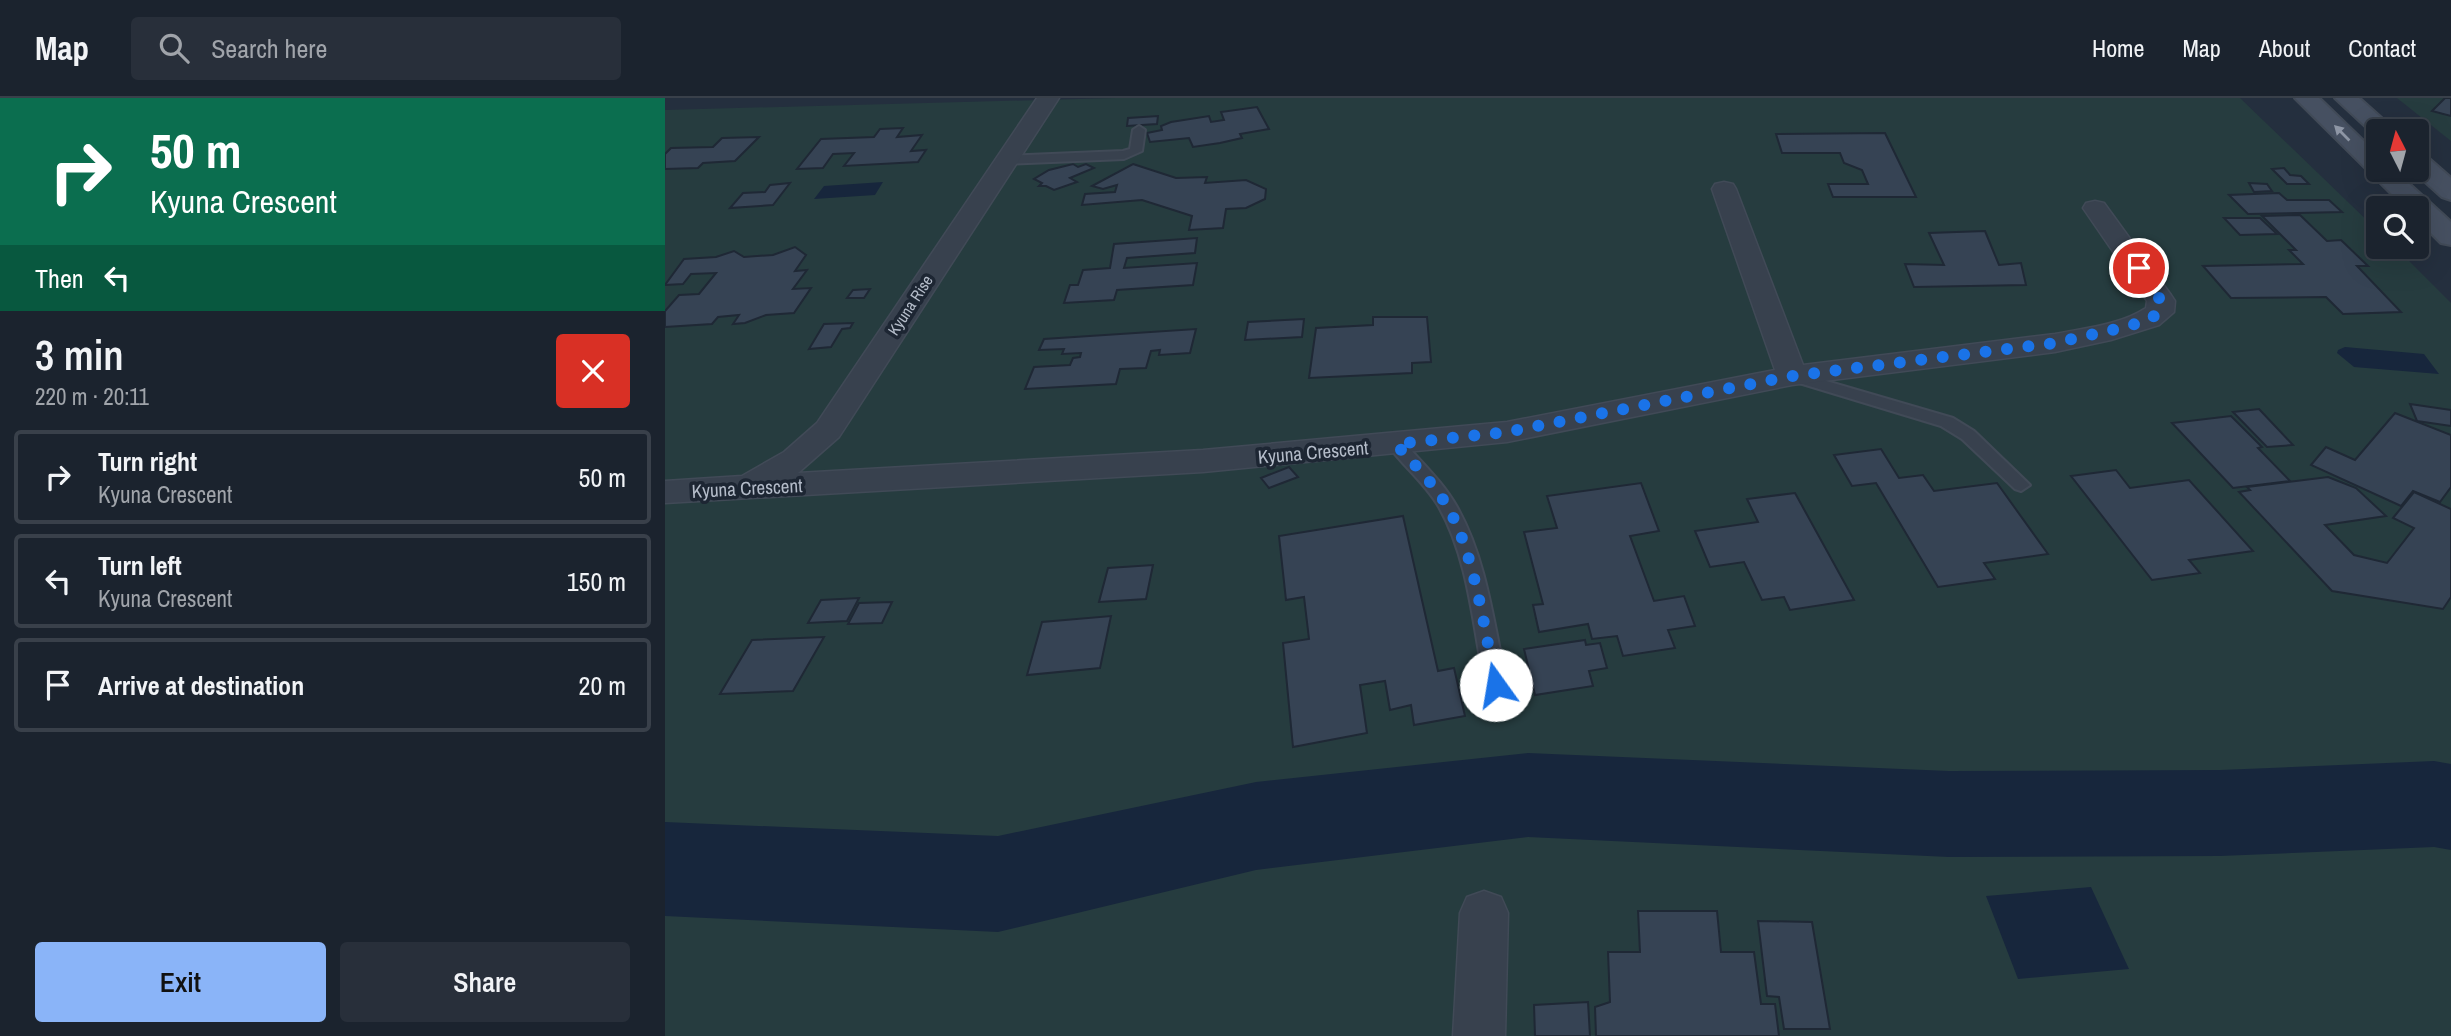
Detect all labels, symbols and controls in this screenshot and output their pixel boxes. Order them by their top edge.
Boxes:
search box [131,17,621,80]
text: Map [35,26,89,70]
icon: search [155,29,193,67]
text: Search here [211,31,327,66]
text: Home [2092,32,2144,64]
text: Map [2182,32,2221,64]
text: About [2259,32,2310,64]
text: Contact [2348,32,2416,64]
text: 50 m [150,117,242,183]
north arrow [2366,119,2429,182]
map controls [2366,119,2429,259]
one-way arrow [2334,125,2351,141]
icon: right [35,126,126,217]
text: Kyuna Crescent [150,180,337,223]
button: search [2366,196,2429,259]
pin [2109,238,2169,298]
icon: arrive [2120,249,2158,287]
icon: left [98,259,136,297]
text: Then [35,261,84,296]
street label: Kyuna Rise [882,271,938,339]
text: 3 min [35,327,124,383]
button: close [556,334,630,408]
text: 220 m · 20:11 [35,381,149,412]
street label: Kyuna Crescent [1257,434,1370,470]
text: Turn right [98,444,197,479]
icon: right [39,458,77,496]
text: 50 m [579,460,626,495]
street label: Kyuna Crescent [691,472,804,504]
text: Kyuna Crescent [98,479,232,510]
text: Turn left [98,548,182,583]
icon: left [39,562,77,600]
text: 150 m [567,564,626,599]
text: Kyuna Crescent [98,583,232,614]
position arrow [1459,648,1533,722]
icon: arrive [39,666,77,704]
text: Arrive at destination [98,668,304,703]
text: 20 m [579,668,626,703]
button: Exit [35,942,326,1022]
button: Share [340,942,630,1022]

